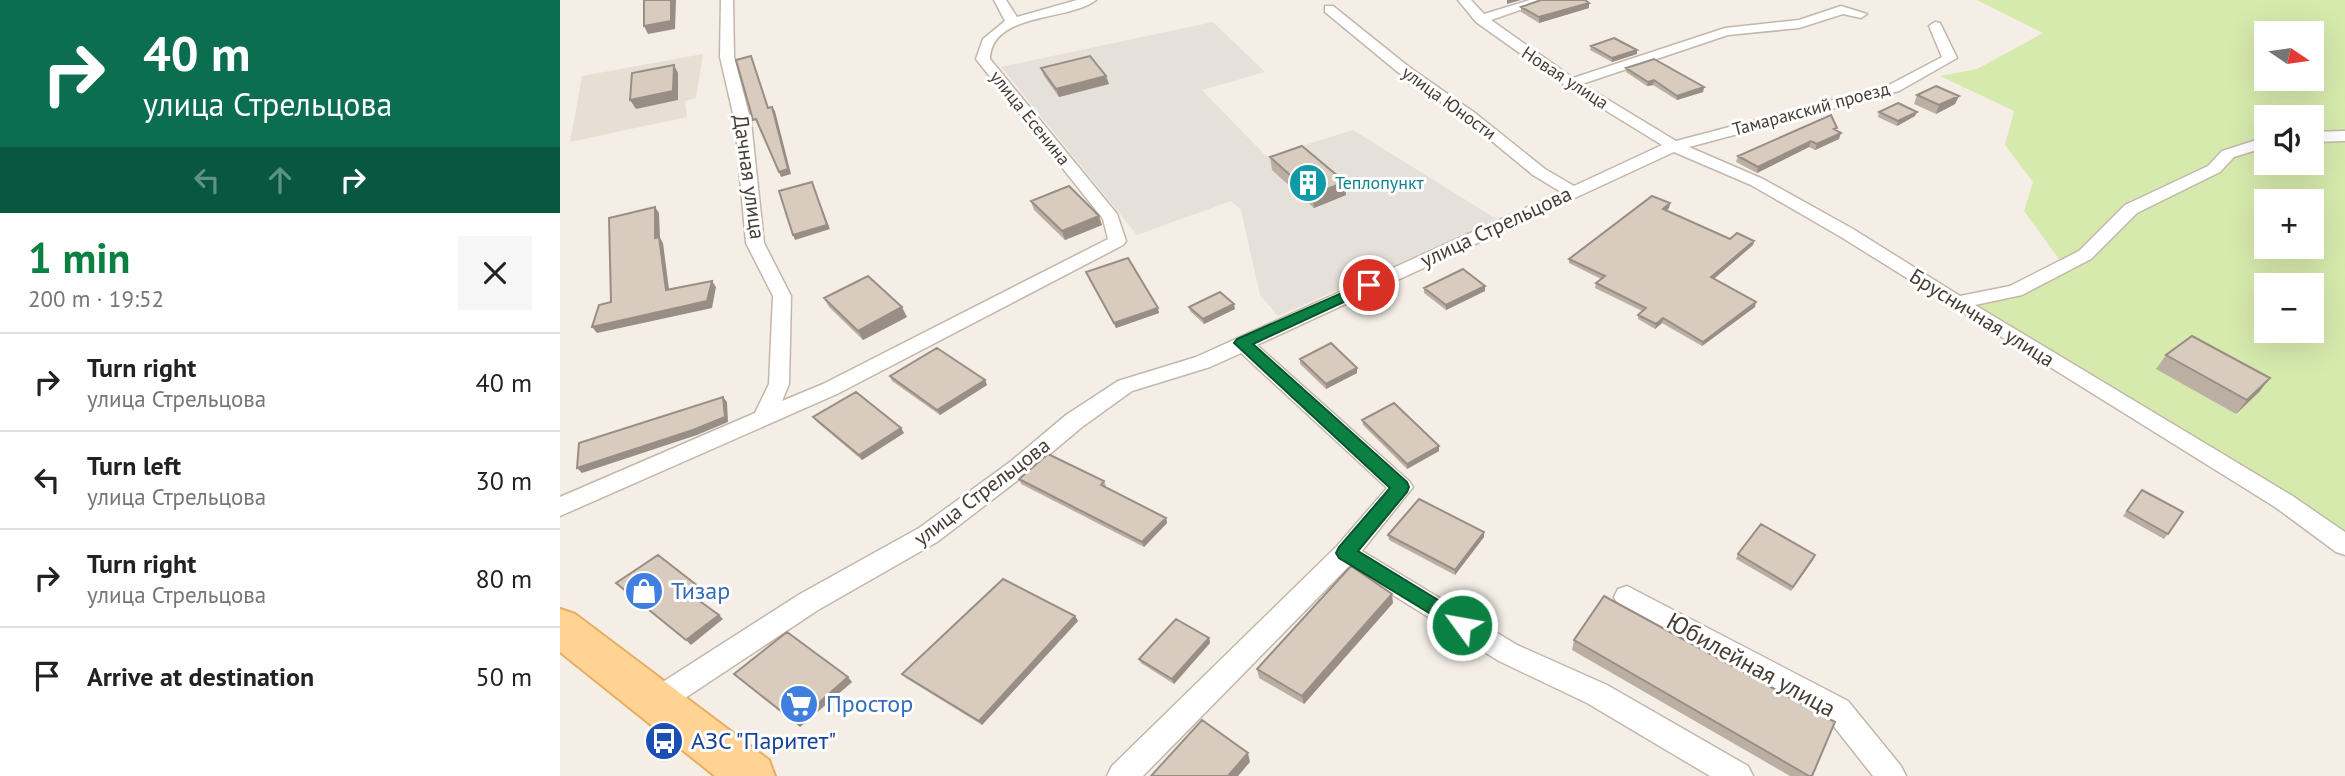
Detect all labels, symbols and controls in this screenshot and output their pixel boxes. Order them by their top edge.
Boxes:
text: 40 m [143,21,250,85]
north arrow [2254,21,2324,91]
map controls [2254,21,2324,343]
icon: right [28,28,119,119]
street label: Новая улица [1518,41,1613,114]
street label: улица Юности [1398,61,1501,144]
street label: улица Есенина [985,66,1076,170]
street label: Тамаракский проезд [1730,76,1892,141]
text: улица Стрельцова [143,83,392,125]
button: sound [2254,105,2324,175]
street label: Дачная улица [727,113,772,241]
icon: left [188,161,226,199]
icon: ahead [261,161,299,199]
icon: right [334,161,372,199]
building icon: Теплопункт [1287,162,1329,204]
place label: Теплопункт [1335,171,1425,194]
street label: улица Стрельцова [1416,180,1576,273]
button: + [2254,189,2324,259]
text: 1 min [28,230,130,285]
button: close [458,236,532,310]
pin [1339,255,1399,315]
street label: Брусничная улица [1905,262,2060,373]
icon: arrive [1350,266,1388,304]
button: − [2254,273,2324,343]
text: 200 m · 19:52 [28,284,164,313]
text: Turn right [87,351,196,384]
icon: right [28,363,66,401]
text: 40 m [476,366,532,399]
text: улица Стрельцова [87,384,266,413]
street label: улица Стрельцова [908,432,1055,552]
text: Turn left [87,449,181,482]
icon: left [28,461,66,499]
text: 30 m [476,464,532,497]
text: улица Стрельцова [87,482,266,511]
text: Turn right [87,547,196,580]
icon: right [28,559,66,597]
text: 80 m [476,562,532,595]
shop icon: Тизар [623,570,665,612]
place label: Тизар [671,575,730,606]
text: улица Стрельцова [87,580,266,609]
position arrow [1425,588,1499,662]
street label: Юбилейная улица [1661,605,1841,724]
icon: arrive [28,657,66,695]
text: Arrive at destination [87,660,314,693]
text: 50 m [476,660,532,693]
supermarket icon: Простор [778,683,820,725]
place label: Простор [826,688,913,719]
bus stop icon: АЗС "Паритет" [643,720,685,762]
place label: АЗС "Паритет" [691,725,836,756]

